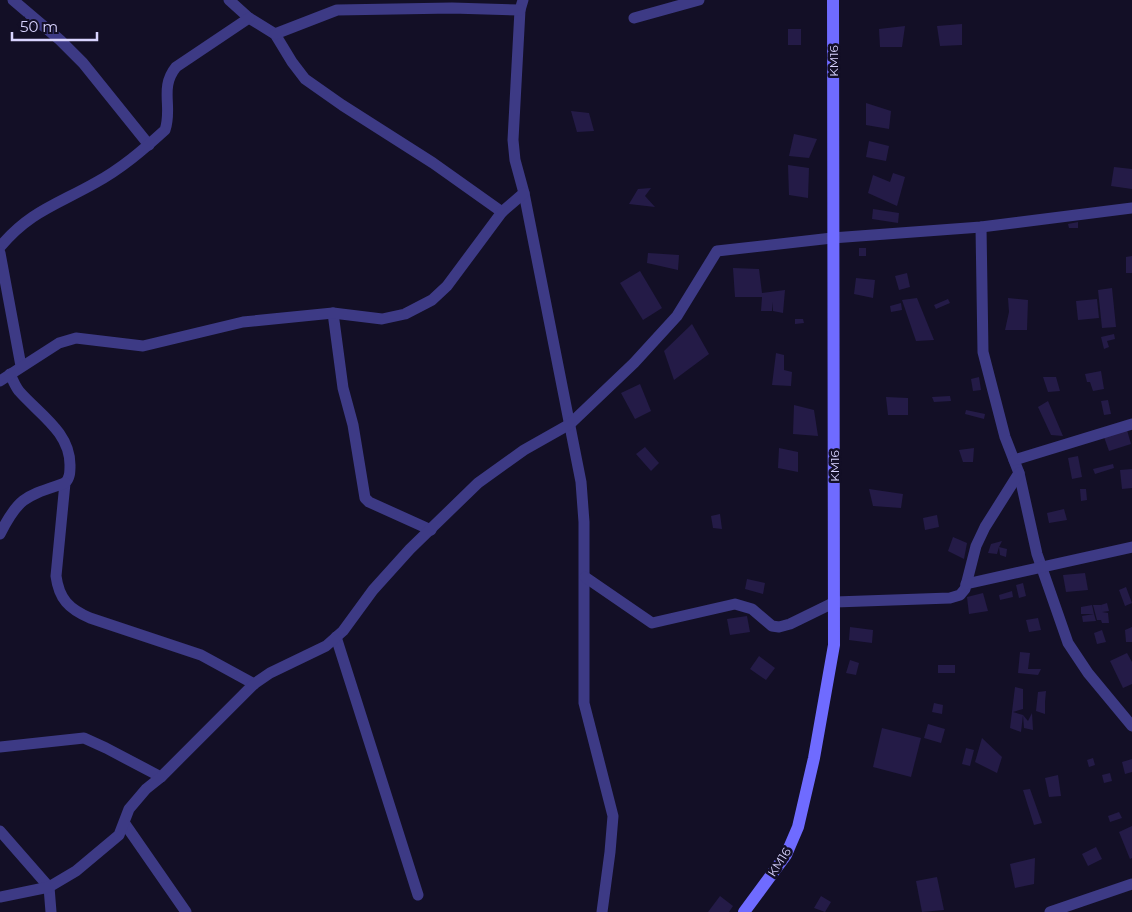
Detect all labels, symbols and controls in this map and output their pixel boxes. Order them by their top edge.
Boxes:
scale bar [12,10,98,42]
text: 50 m [20,17,58,36]
street label: KM16 [826,45,841,77]
street label: KM16 [827,450,842,482]
street label: KM16 [764,845,794,879]

